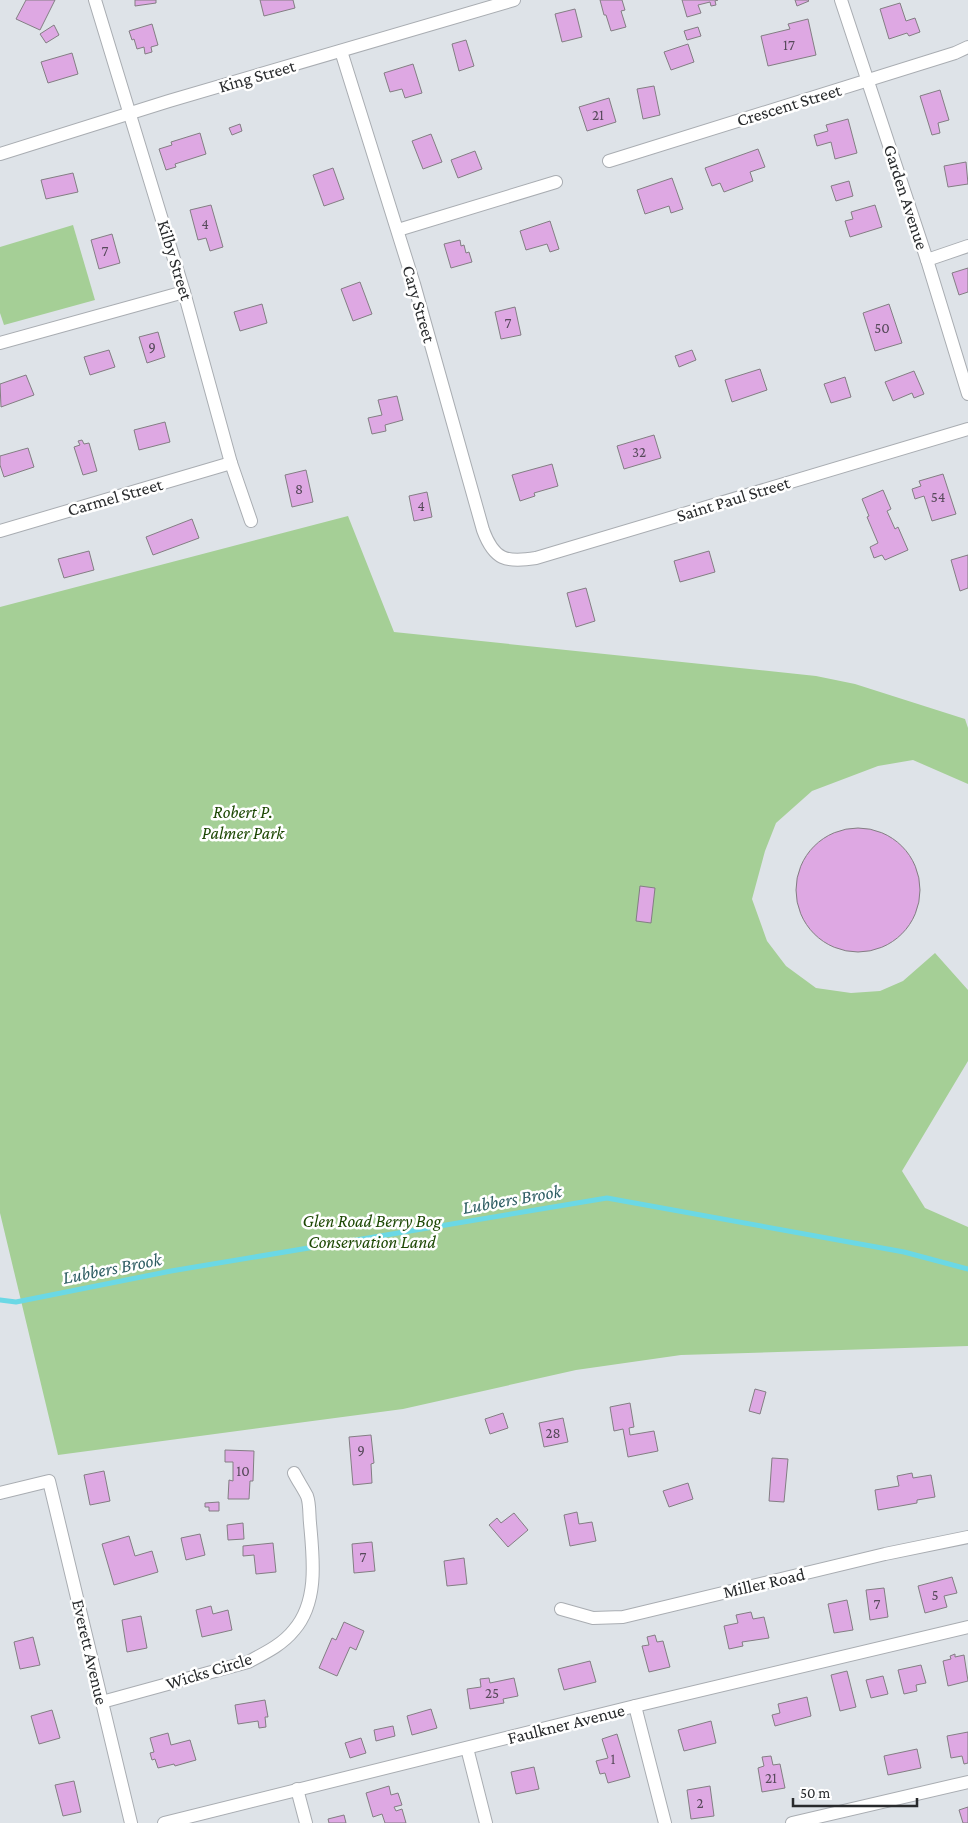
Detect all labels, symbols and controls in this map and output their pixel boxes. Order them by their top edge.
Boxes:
house number: 17 [783,37,795,53]
street label: King Street [216,55,299,96]
street label: Crescent Street [734,79,845,130]
house number: 21 [592,107,604,123]
street label: Garden Avenue [880,142,932,252]
house number: 4 [201,216,209,232]
street label: Kilby Street [153,217,197,304]
house number: 7 [102,243,109,259]
street label: Cary Street [398,263,440,346]
house number: 7 [505,315,512,331]
house number: 50 [874,320,890,336]
house number: 9 [148,339,156,355]
house number: 32 [632,444,646,460]
street label: Saint Paul Street [674,472,793,526]
street label: Carmel Street [65,474,166,520]
house number: 8 [295,481,303,497]
house number: 54 [931,489,945,505]
house number: 4 [417,498,425,514]
park label: Robert P. Palmer Park [202,802,285,843]
water label: Lubbers Brook [461,1180,564,1218]
park label: Glen Road Berry Bog Conservation Land [303,1211,442,1252]
water label: Lubbers Brook [61,1248,164,1288]
house number: 28 [545,1425,561,1441]
house number: 9 [357,1442,365,1458]
house number: 10 [236,1463,250,1479]
house number: 7 [360,1549,367,1565]
street label: Miller Road [721,1564,807,1602]
house number: 5 [931,1587,939,1603]
house number: 7 [874,1596,881,1612]
street label: Everett Avenue [68,1597,112,1707]
street label: Wicks Circle [164,1648,254,1694]
house number: 25 [485,1685,499,1701]
street label: Faulkner Avenue [505,1700,627,1748]
house number: 1 [611,1751,616,1767]
house number: 21 [765,1770,777,1786]
scale bar [793,1776,917,1808]
text: 50 m [800,1785,830,1801]
house number: 2 [696,1795,704,1811]

